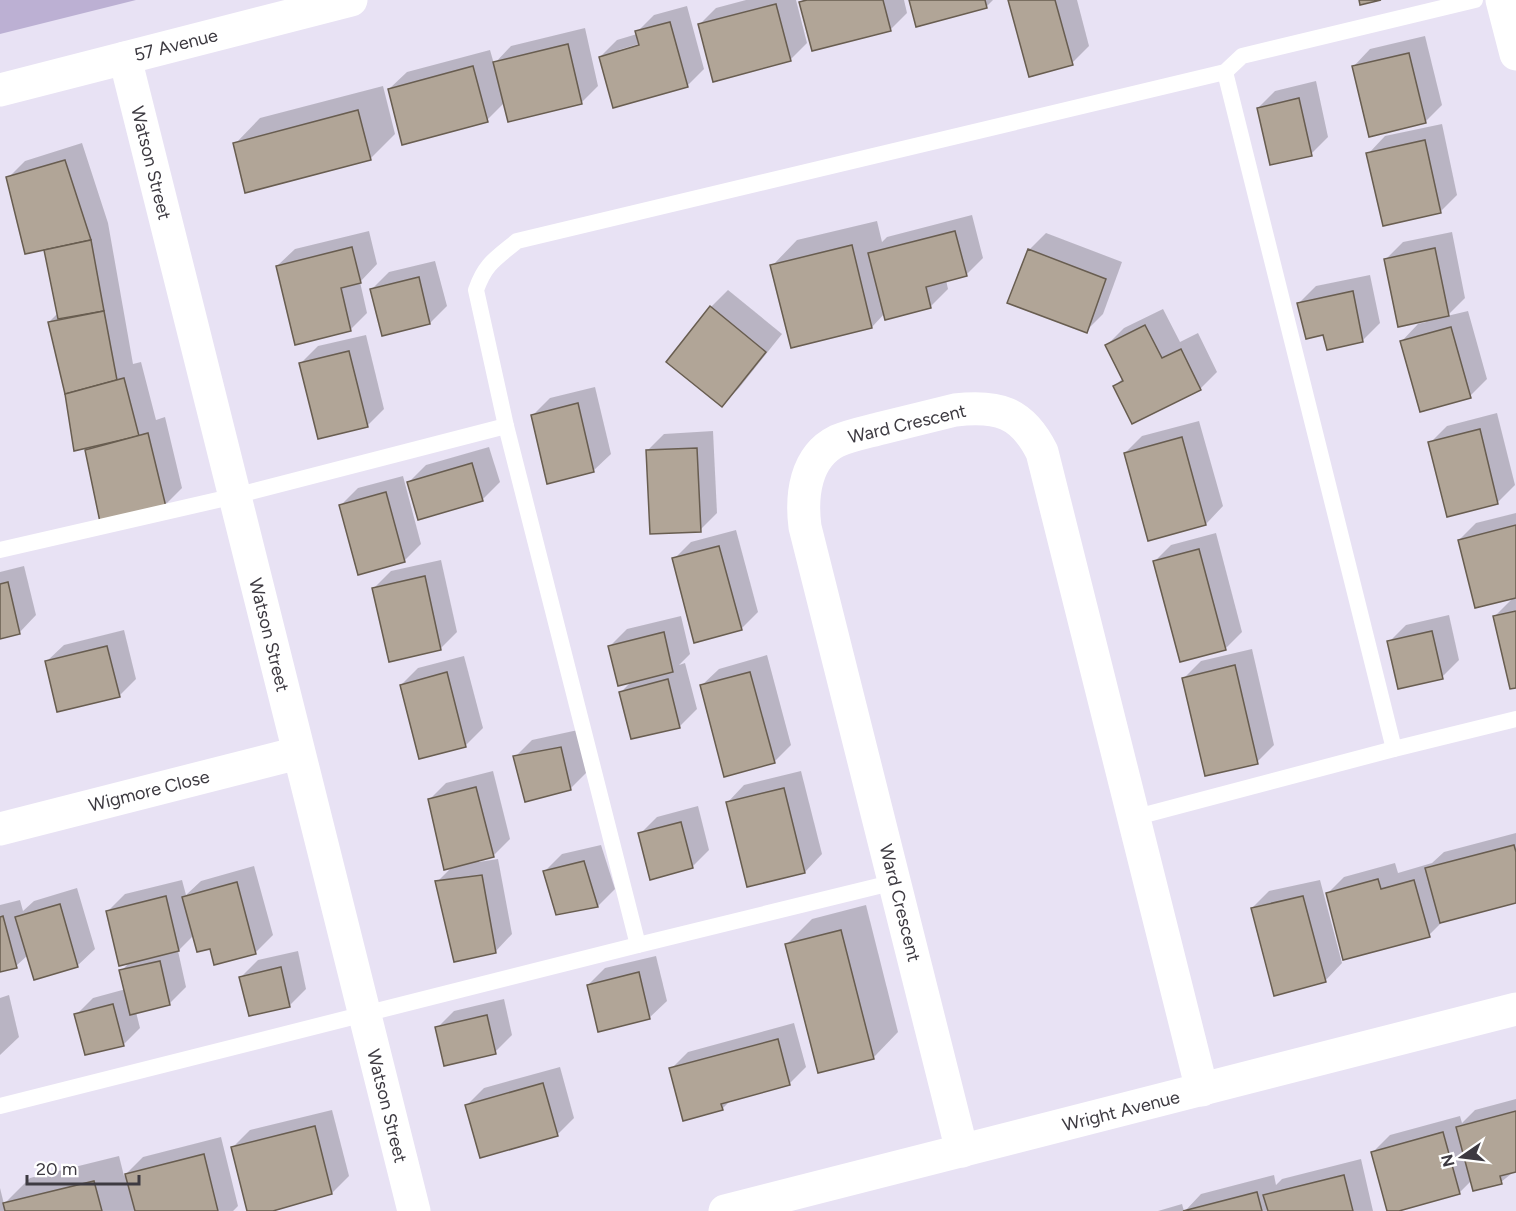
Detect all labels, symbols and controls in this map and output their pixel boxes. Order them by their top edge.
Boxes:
street label: 57 Avenue [132,24,220,66]
street label: Watson Street [126,104,176,222]
street label: Ward Crescent [846,400,968,448]
street label: Watson Street [244,576,294,694]
street label: Wigmore Close [86,765,212,817]
street label: Ward Crescent [875,842,925,964]
street label: Watson Street [362,1047,412,1165]
street label: Wright Avenue [1060,1086,1182,1136]
north arrow [1432,1127,1492,1187]
scale bar [27,1148,140,1186]
text: N [1437,1152,1459,1169]
text: 20 m [36,1158,77,1180]

